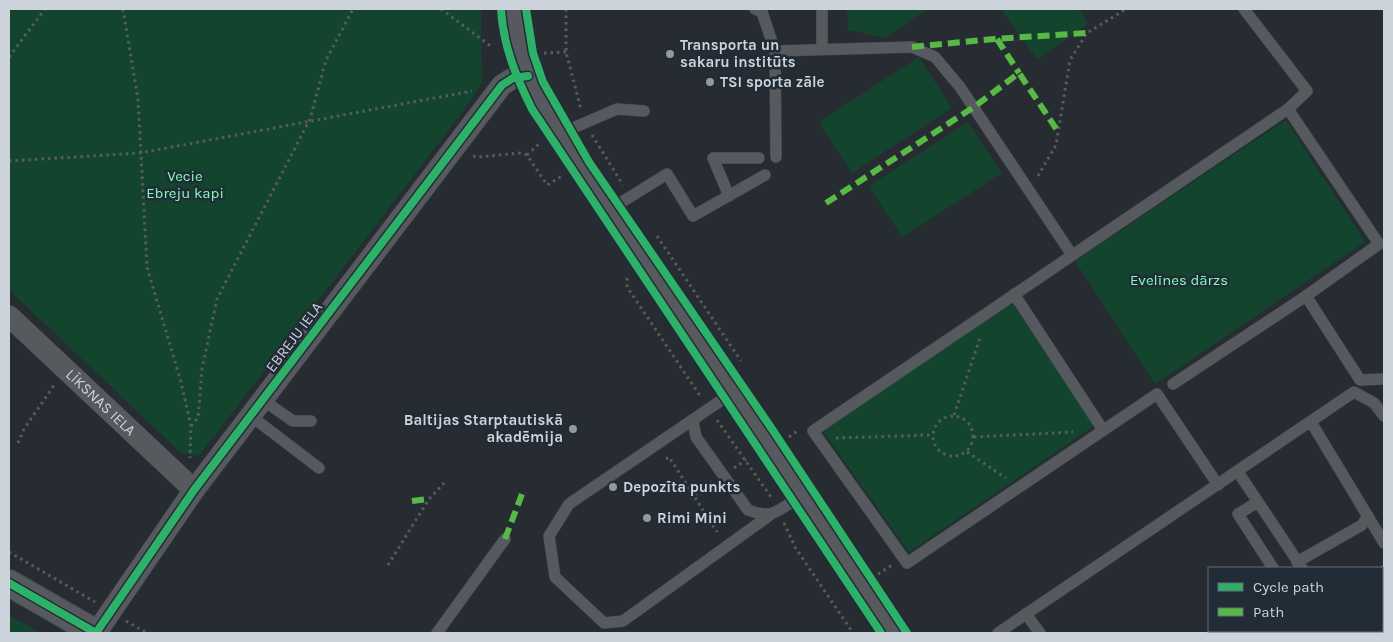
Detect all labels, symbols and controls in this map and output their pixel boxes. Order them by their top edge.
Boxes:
place label: Transporta un sakaru institūts [680,36,796,71]
marker: Transporta un sakaru institūts [664,48,676,60]
place label: TSI sporta zāle [720,73,825,91]
marker: TSI sporta zāle [704,76,716,88]
park label: Vecie Ebreju kapi [146,167,224,202]
park label: Evelīnes dārzs [1130,271,1228,289]
street label: EBREJU IELA [262,298,326,376]
street label: LĪKSNAS IELA [62,365,140,440]
place label: Baltijas Starptautiskā akadēmija [404,411,563,446]
marker: Baltijas Starptautiskā akadēmija [567,423,579,435]
place label: Depozīta punkts [623,478,740,496]
marker: Depozīta punkts [607,481,619,493]
place label: Rimi Mini [657,509,727,527]
marker: Rimi Mini [641,512,653,524]
legend [1208,567,1383,632]
text: Cycle path [1253,578,1324,596]
text: Path [1253,603,1284,621]

